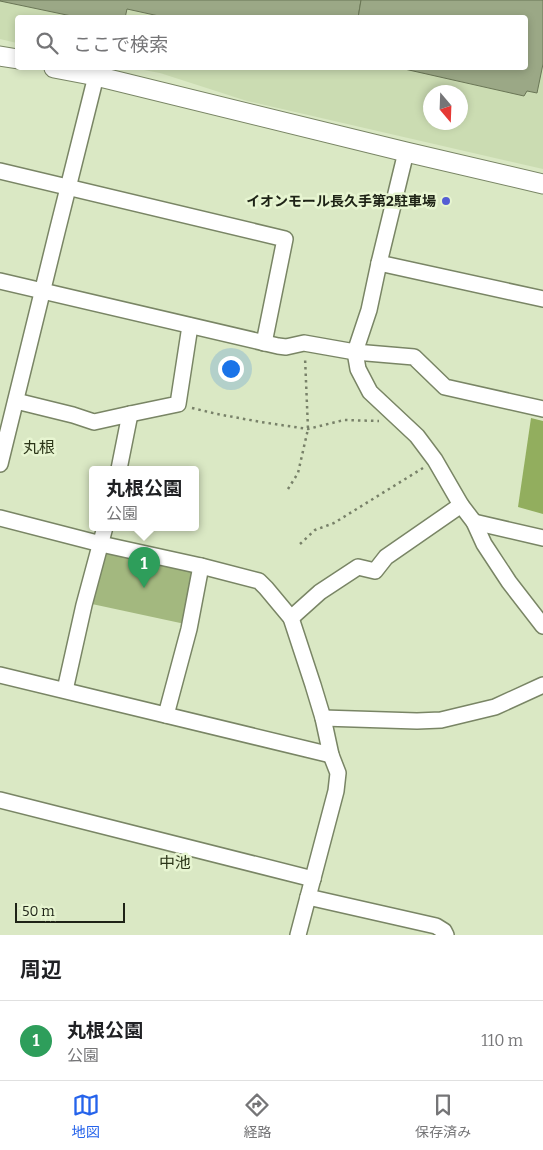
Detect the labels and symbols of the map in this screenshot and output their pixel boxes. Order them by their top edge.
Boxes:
north arrow [423,85,468,130]
place label: イオンモール長久手第2駐車場 [246,193,436,210]
marker: イオンモール長久手第2駐車場 [440,195,452,207]
your location [218,356,244,382]
district label: 丸根 [23,438,55,457]
pin: 1 [128,547,160,588]
district label: 中池 [159,853,191,872]
scale bar [15,900,125,923]

